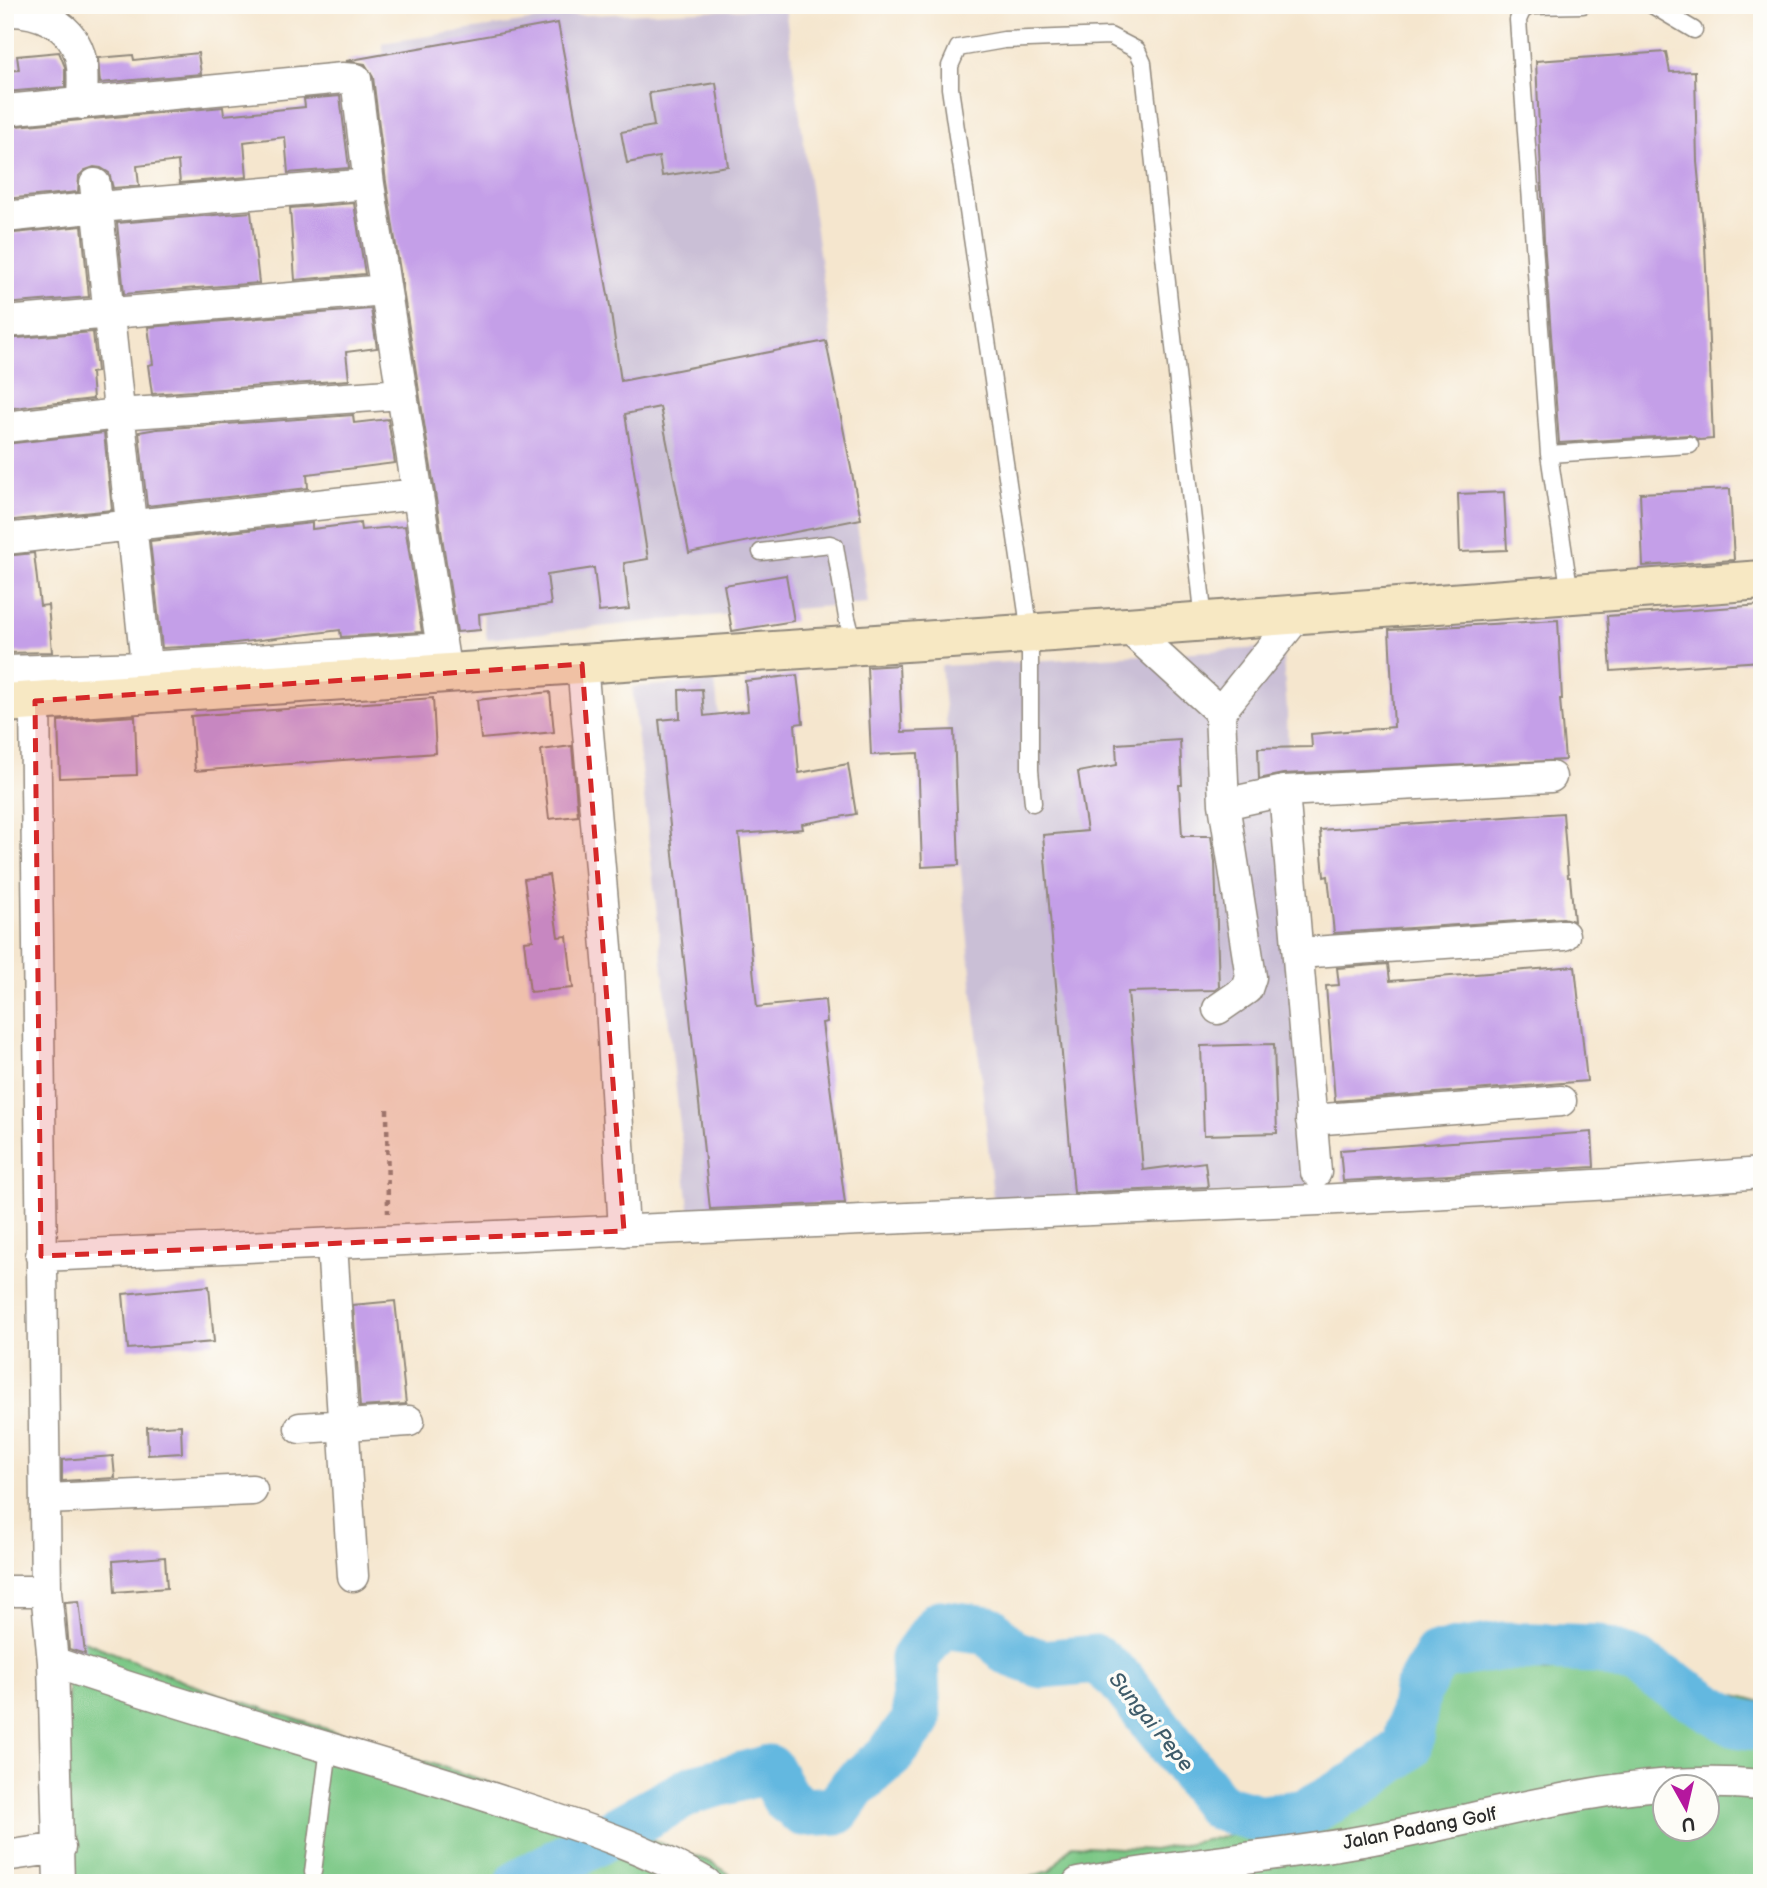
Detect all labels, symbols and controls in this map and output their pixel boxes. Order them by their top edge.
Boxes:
water label: Sungai Pepe [1103,1667,1199,1777]
north arrow [1652,1772,1722,1842]
street label: Jalan Padang Golf [1341,1803,1499,1855]
text: U [1680,1811,1696,1836]

